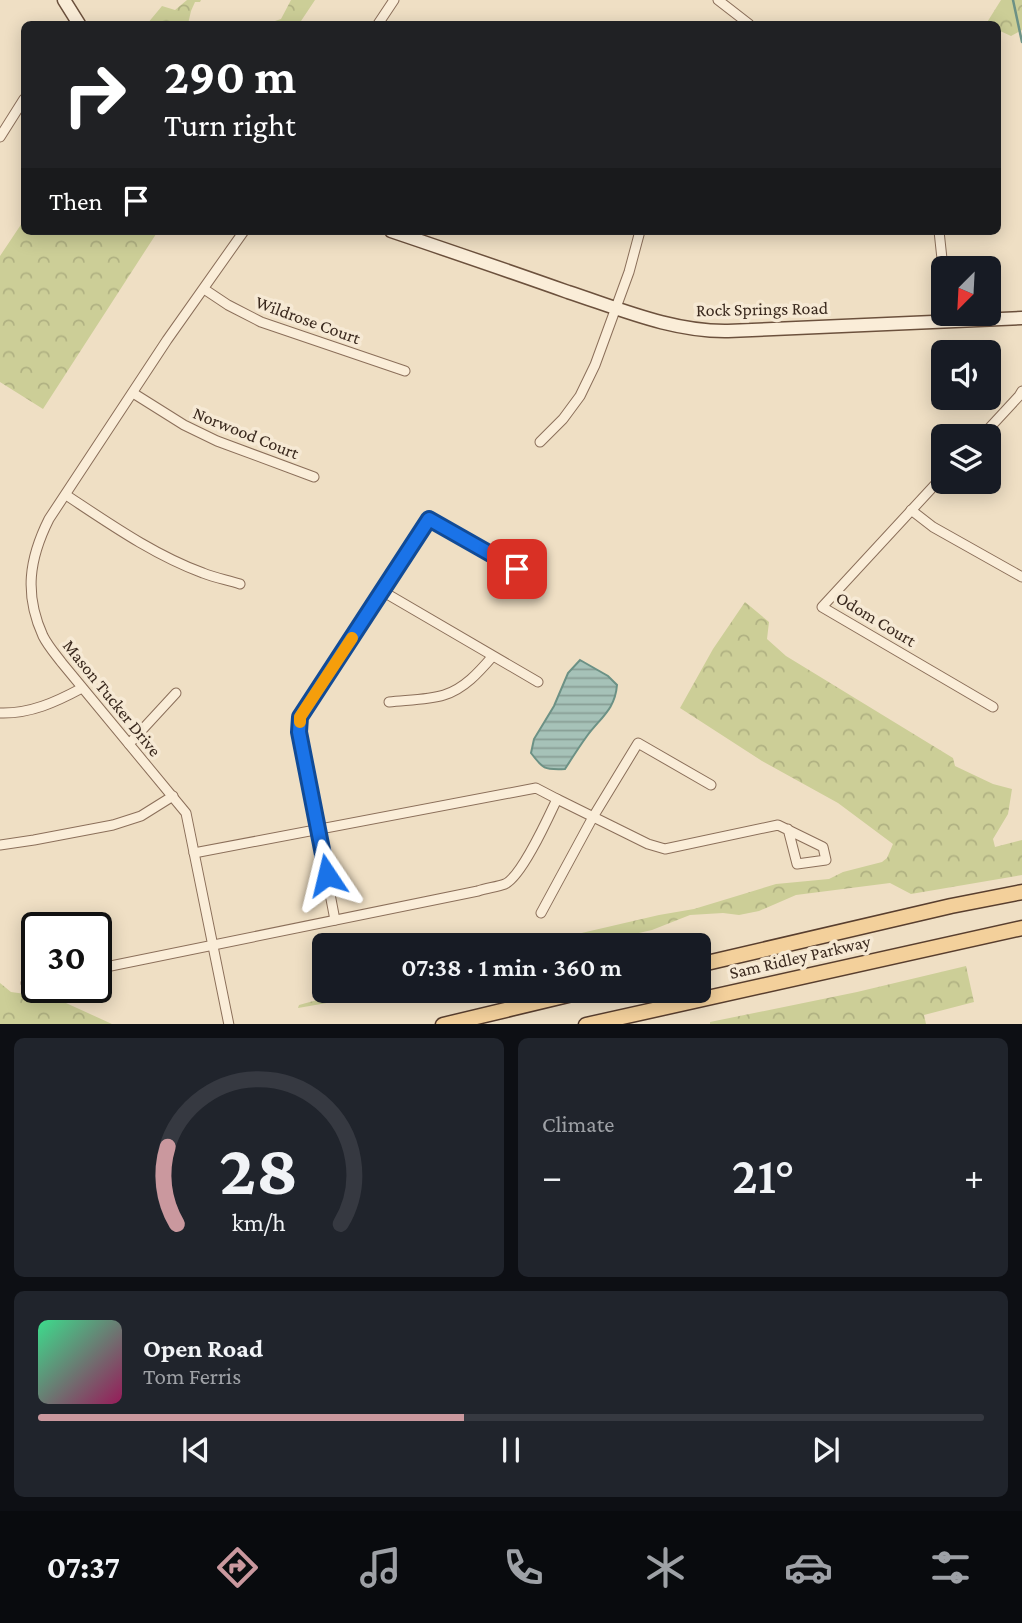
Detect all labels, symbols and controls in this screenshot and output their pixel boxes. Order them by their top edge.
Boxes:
icon: right [49,49,140,140]
text: 290 m [164,49,296,104]
text: Turn right [164,107,296,143]
icon: arrive [117,182,155,220]
text: Then [49,187,103,216]
north arrow [931,256,1001,326]
map controls [931,256,1001,494]
street label: Wildrose Court [253,292,364,349]
street label: Rock Springs Road [696,298,829,320]
button: sound [931,340,1001,410]
street label: Norwood Court [190,403,303,464]
button: layers [931,424,1001,494]
pin [487,539,547,599]
icon: arrive [498,550,536,588]
street label: Odom Court [832,587,920,651]
street label: Mason Tucker Drive [59,636,165,760]
position arrow [290,838,364,912]
speed limit sign: 30 [21,912,112,1003]
street label: Sam Ridley Parkway [727,931,873,983]
text: 07:38 · 1 min · 360 m [401,953,622,982]
text: Climate [542,1111,614,1137]
text: 28 [219,1129,299,1210]
text: 21° [732,1146,794,1204]
text: − [542,1155,562,1197]
text: + [964,1155,984,1197]
text: km/h [232,1208,286,1235]
text: Open Road [143,1334,263,1363]
text: Tom Ferris [143,1363,241,1389]
icon: previous [177,1431,215,1469]
icon: pause [492,1431,530,1469]
icon: next [807,1431,845,1469]
icon: directions [213,1543,262,1592]
icon: music [356,1543,405,1592]
icon: phone [499,1543,548,1592]
icon: climate [641,1543,690,1592]
icon: car [784,1543,833,1592]
icon: filters [926,1543,975,1592]
text: 07:37 [47,1549,120,1585]

